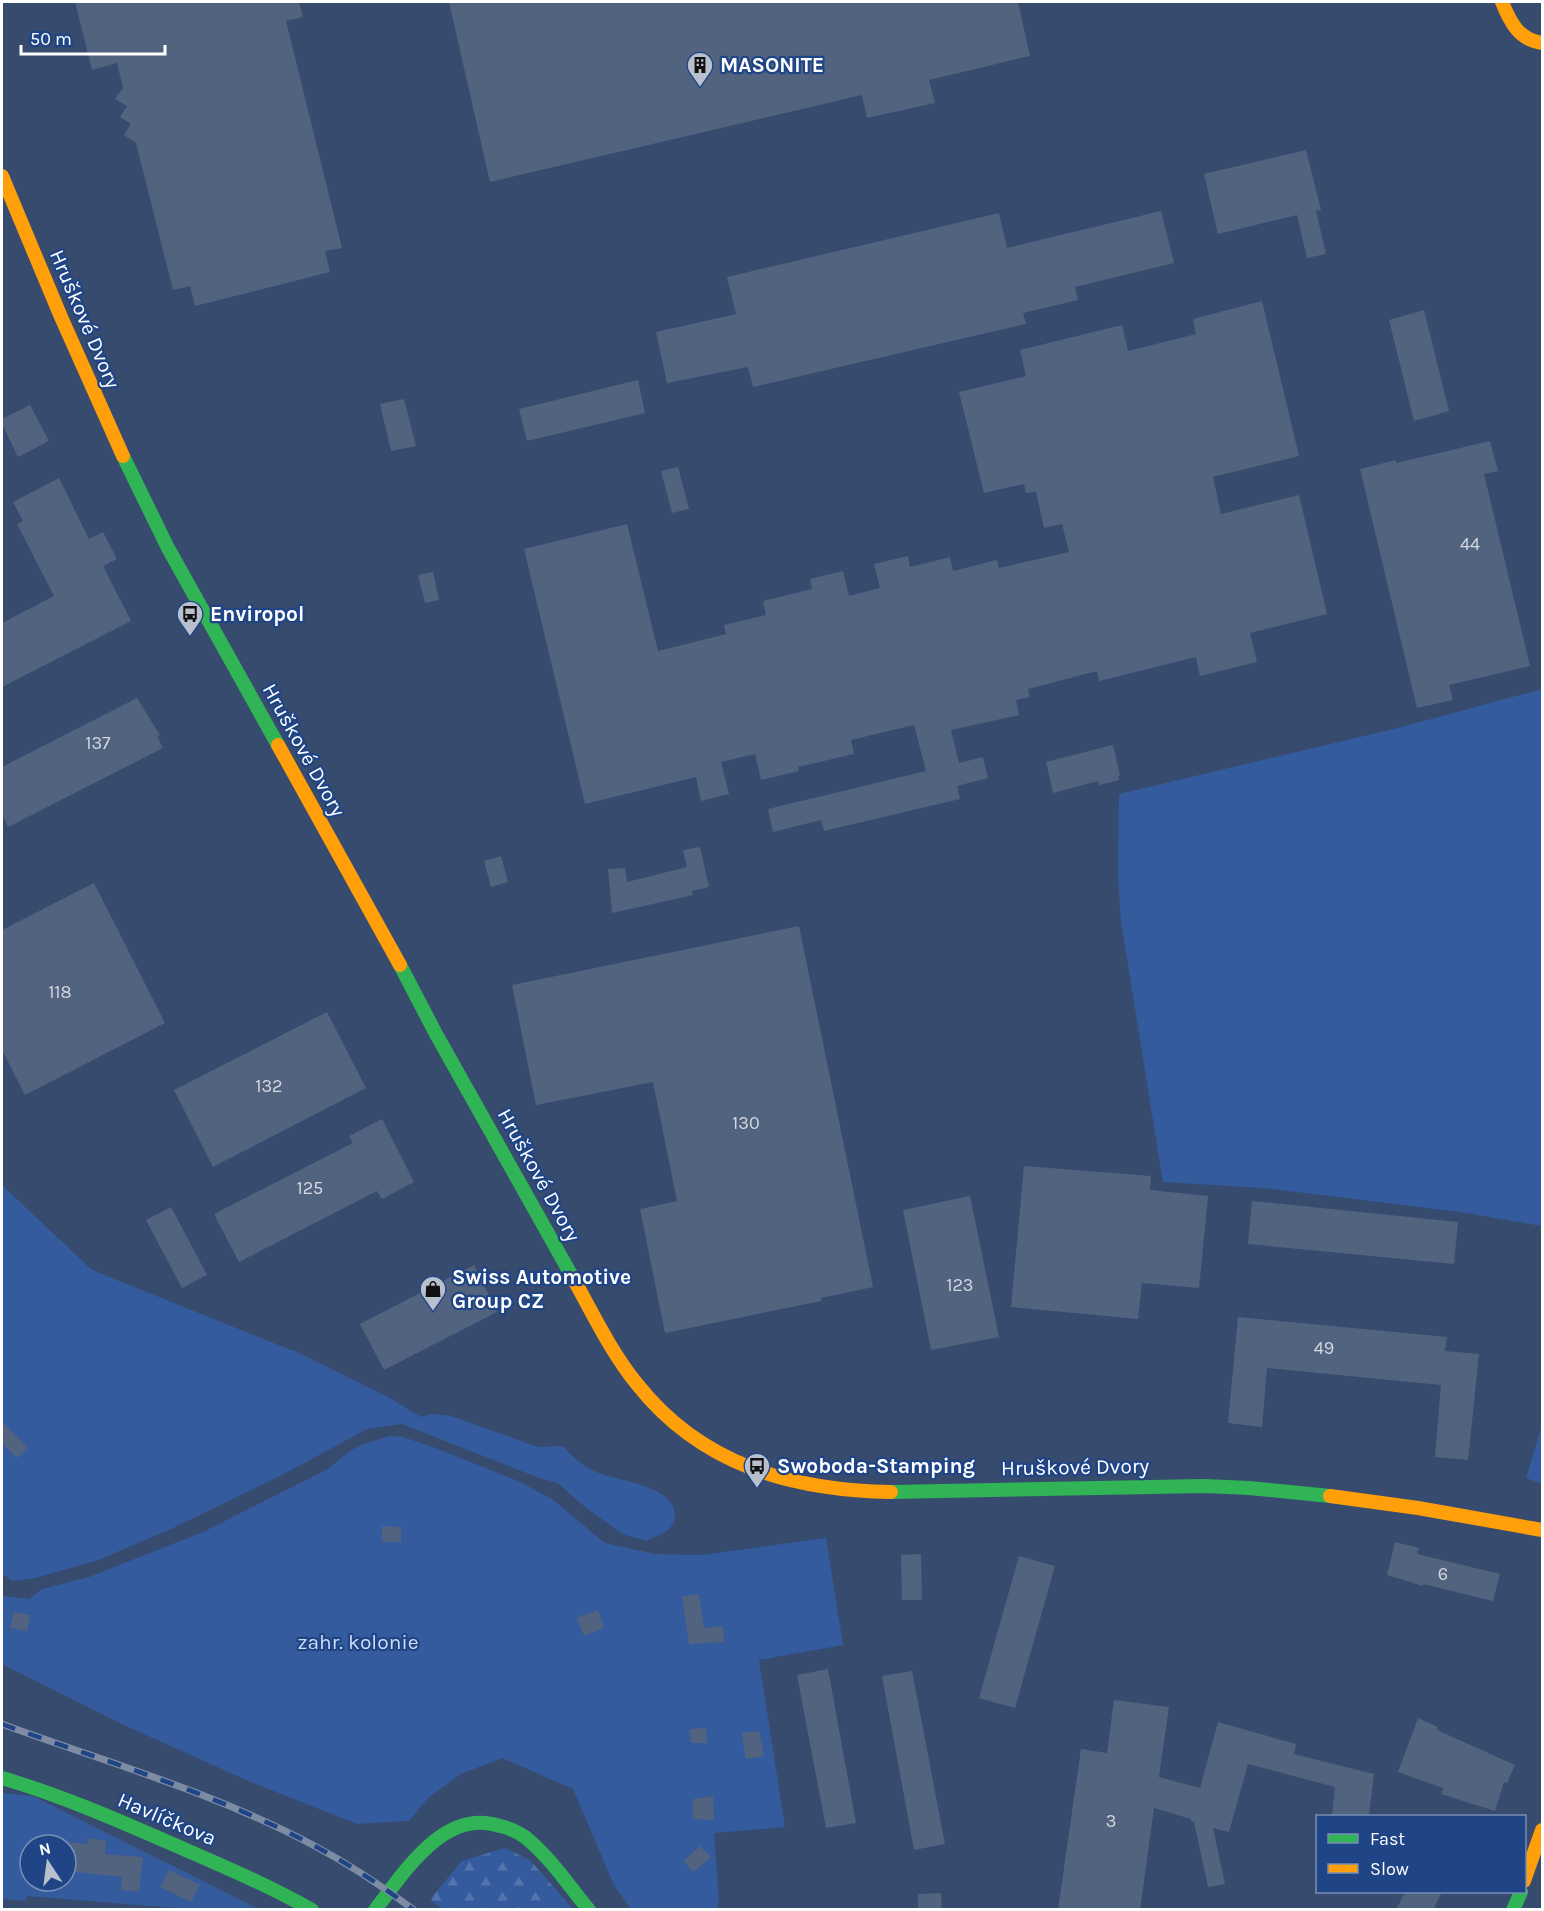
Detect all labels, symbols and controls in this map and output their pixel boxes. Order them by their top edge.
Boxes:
scale bar [21,18,165,56]
text: 50 m [30,28,72,50]
building icon: MASONITE [685,50,715,88]
place label: MASONITE [720,53,824,77]
street label: Hruškové Dvory [45,246,125,392]
house number: 44 [1460,533,1480,555]
bus stop icon: Enviropol [175,599,205,637]
place label: Enviropol [210,602,304,626]
street label: Hruškové Dvory [258,679,351,821]
house number: 137 [85,732,111,754]
house number: 118 [49,981,71,1003]
house number: 132 [255,1075,283,1097]
street label: Hruškové Dvory [493,1104,586,1246]
house number: 130 [732,1112,760,1134]
house number: 125 [297,1177,323,1199]
place label: Swiss Automotive Group CZ [452,1265,631,1313]
shop icon: Swiss Automotive Group CZ [418,1274,448,1312]
house number: 123 [946,1274,974,1296]
house number: 49 [1314,1337,1334,1359]
bus stop icon: Swoboda-Stamping [742,1451,772,1489]
place label: Swoboda-Stamping [777,1454,975,1478]
street label: Hruškové Dvory [1001,1454,1150,1480]
house number: 6 [1438,1563,1448,1585]
park label: zahr. kolonie [298,1630,418,1654]
street label: Havlíčkova [114,1788,220,1850]
house number: 3 [1106,1810,1116,1832]
legend [1316,1815,1526,1893]
text: Fast [1370,1828,1405,1850]
north arrow [18,1833,78,1893]
text: N [37,1838,52,1859]
text: Slow [1370,1858,1409,1880]

